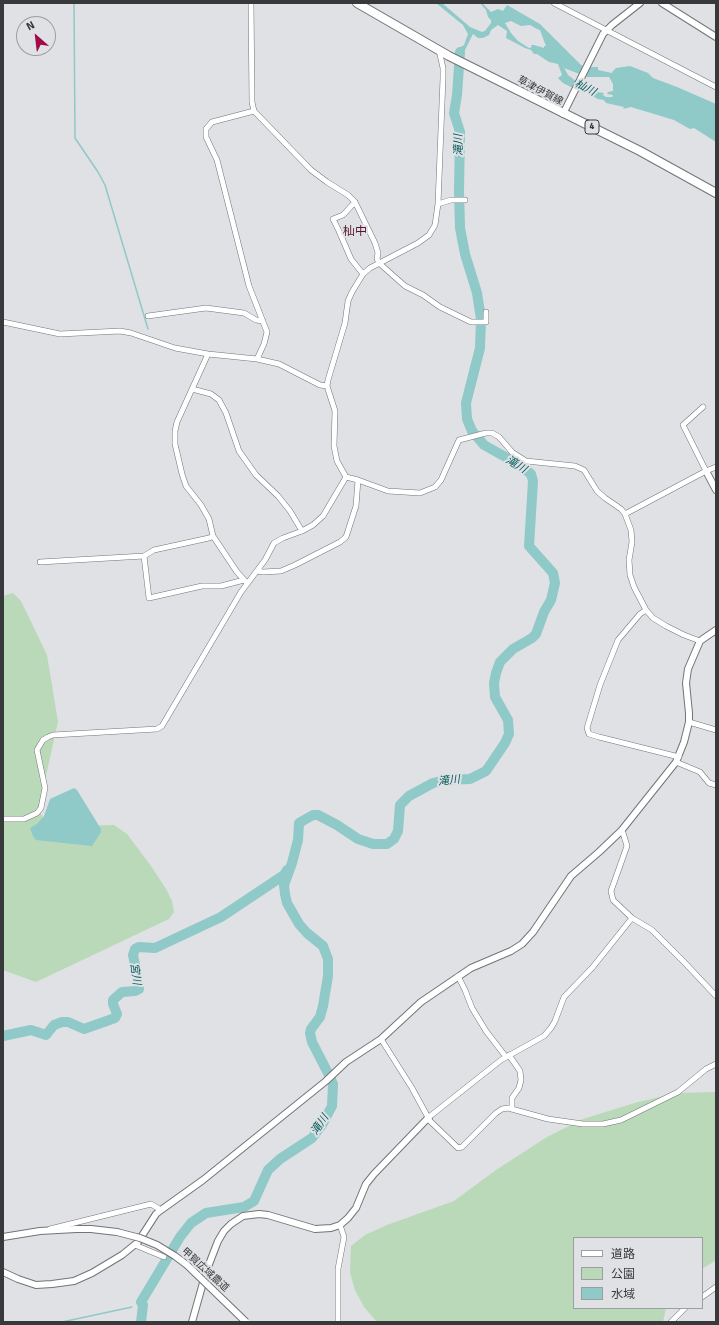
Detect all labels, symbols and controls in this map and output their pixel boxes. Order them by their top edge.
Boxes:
north arrow [16,16,56,56]
text: N [24,18,37,33]
street label: 草津伊賀線 [515,74,565,108]
water label: 杣川 [572,77,598,99]
road number: 4 [585,120,599,134]
water label: 滝川 [452,134,466,156]
district label: 杣中 [343,225,367,239]
water label: 滝川 [503,454,529,476]
water label: 滝川 [437,773,461,789]
water label: 宮川 [127,962,143,986]
water label: 滝川 [308,1112,332,1138]
legend [573,1237,703,1309]
street label: 甲賀広域農道 [179,1245,231,1295]
text: 道路 [611,1247,635,1262]
text: 公園 [611,1267,635,1282]
text: 水域 [611,1287,635,1302]

